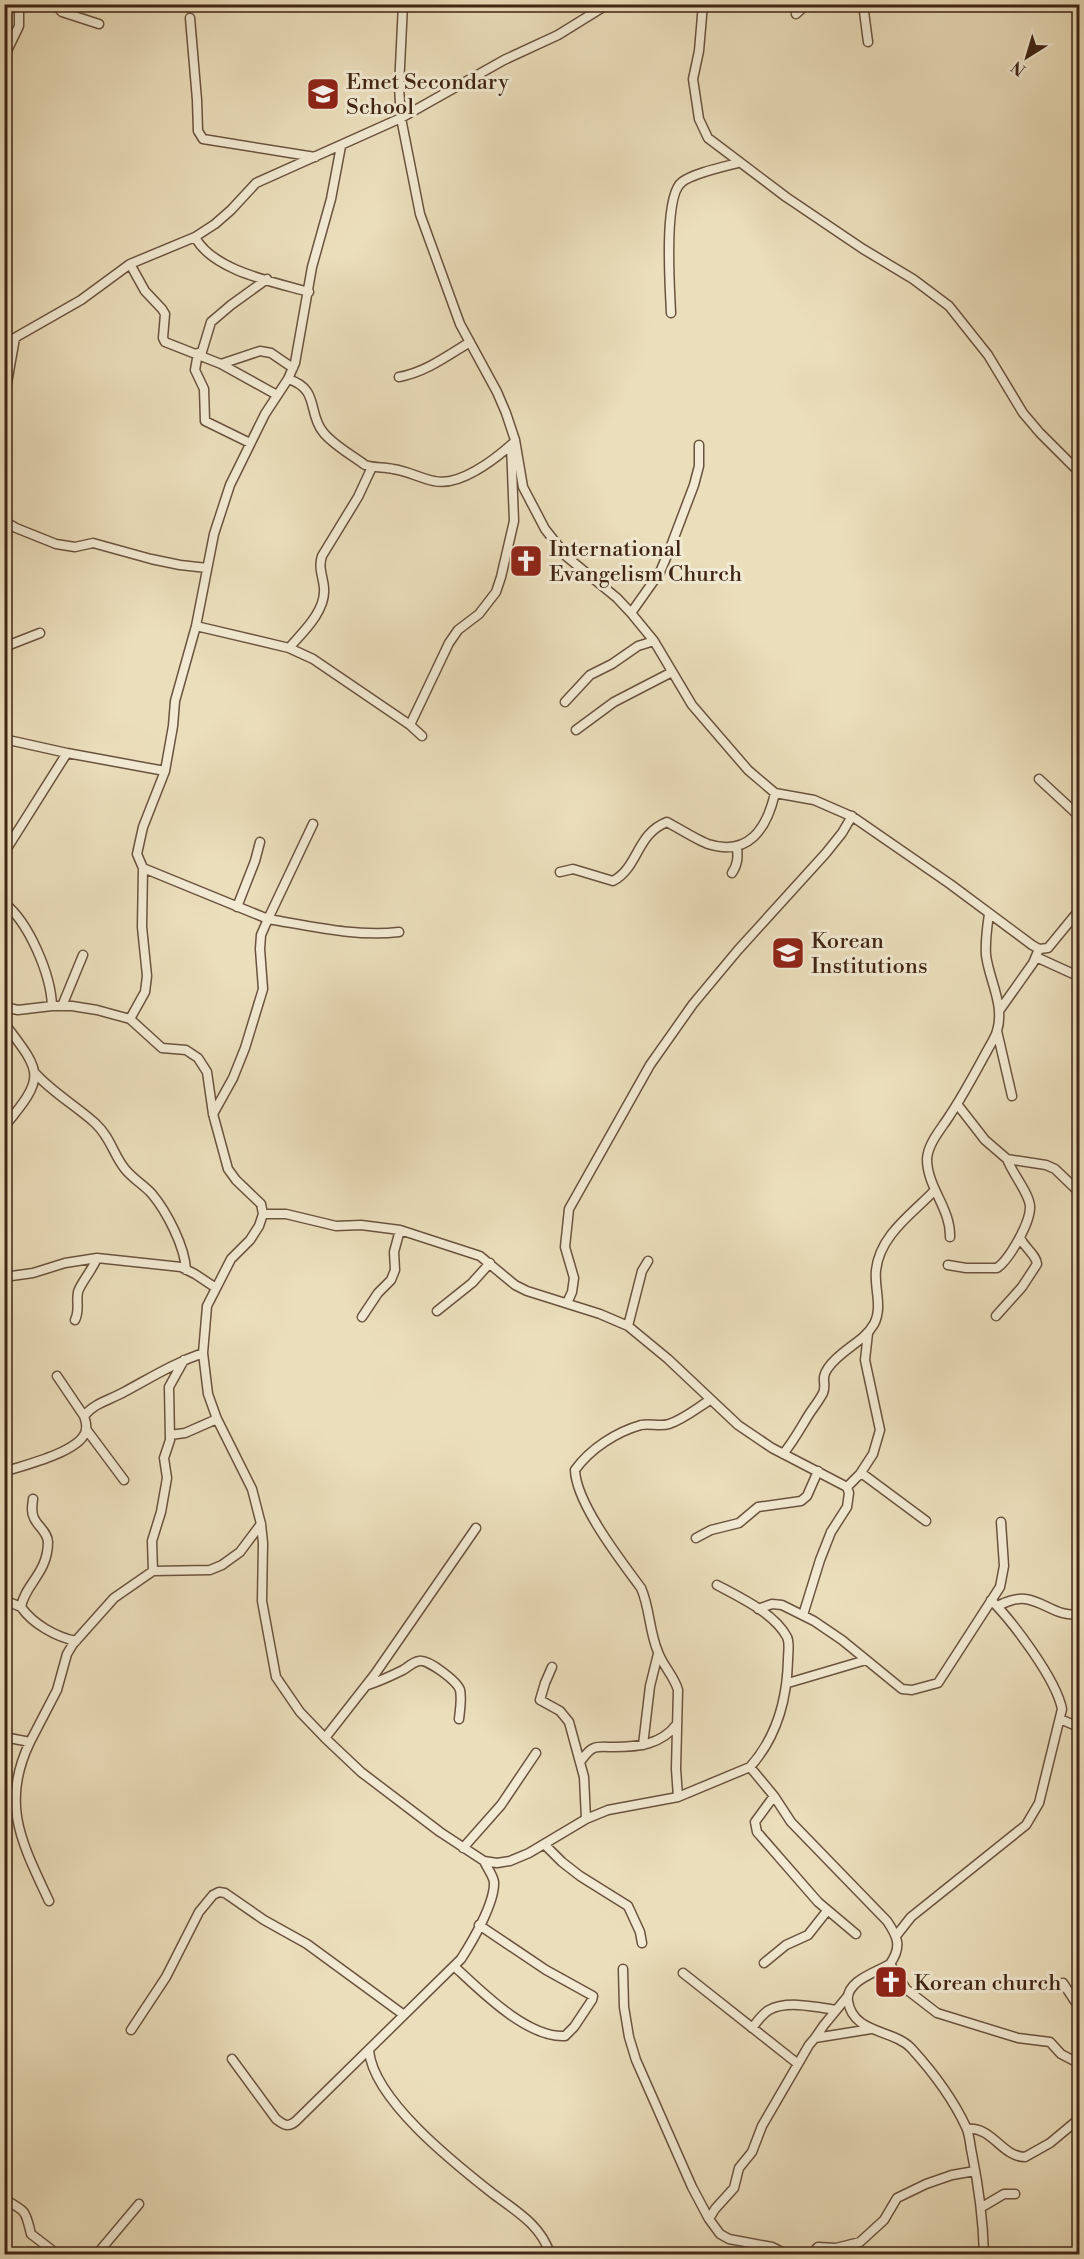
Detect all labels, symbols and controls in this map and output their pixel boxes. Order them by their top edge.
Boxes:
north arrow [997,27,1057,87]
text: N [1007,56,1030,80]
place label: Emet Secondary School [346,69,509,121]
school or university icon: Emet Secondary School [305,76,341,112]
place label: International Evangelism Church [549,536,742,588]
church icon: International Evangelism Church [508,543,544,579]
place label: Korean Institutions [811,928,928,980]
school or university icon: Korean Institutions [770,935,806,971]
church icon: Korean church [873,1964,909,2000]
place label: Korean church [914,1970,1061,1997]

